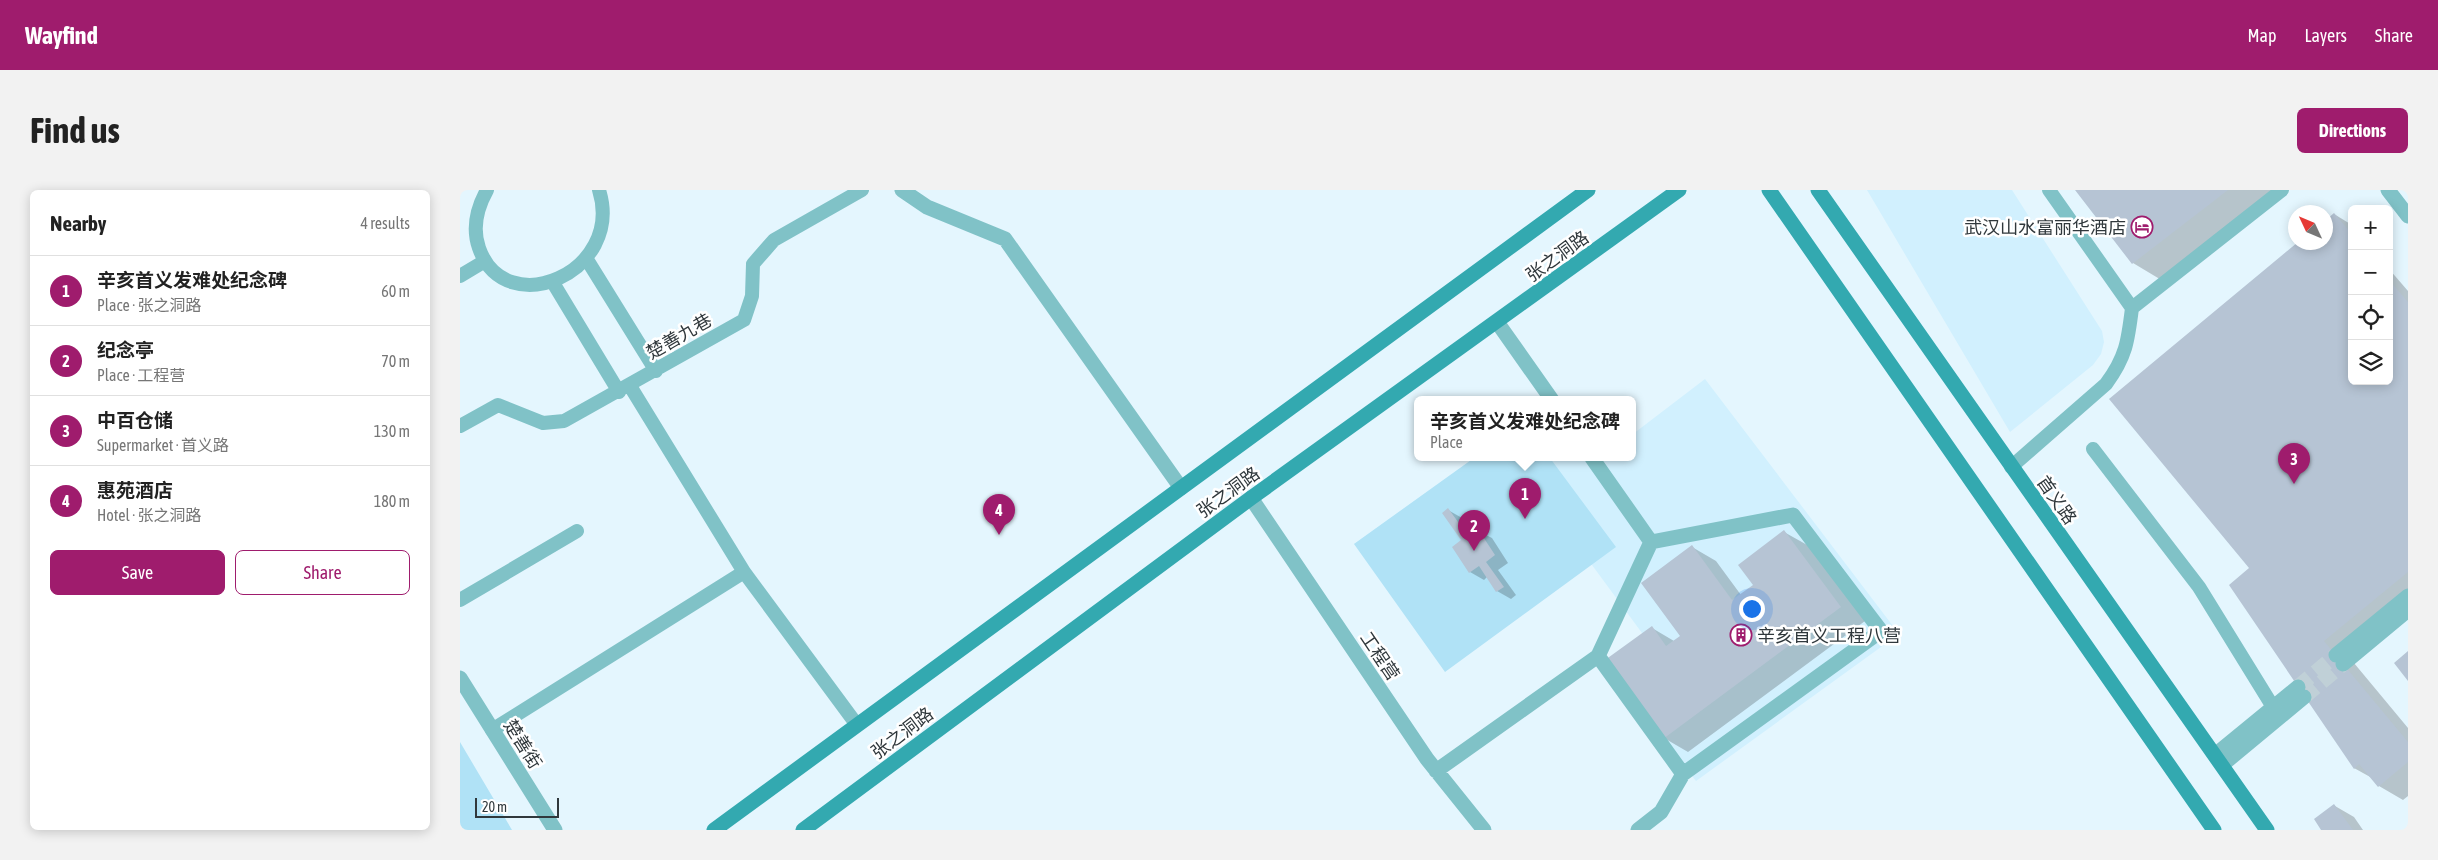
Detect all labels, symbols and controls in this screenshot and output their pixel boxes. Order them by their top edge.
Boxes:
text: Wayfind [25,22,98,49]
text: Map [2247,25,2276,46]
text: Layers [2304,25,2347,46]
text: Share [2375,25,2413,46]
button: Directions [2297,108,2408,153]
text: Find us [30,110,120,150]
north arrow [2288,205,2333,250]
map controls [2348,205,2393,385]
button: + [2348,205,2393,250]
text: Nearby [50,211,106,235]
text: 4 results [360,214,410,232]
hotel icon: 武汉山水富丽华酒店 [2130,215,2154,239]
place label: 武汉山水富丽华酒店 [1964,217,2126,238]
street label: 张之洞路 [1522,226,1592,286]
button: − [2348,250,2393,295]
text: 辛亥首义发难处纪念碑 [97,269,287,291]
text: 1 [62,282,70,300]
text: 60 m [381,282,410,300]
button: locate [2348,295,2393,340]
text: Place · 张之洞路 [97,296,202,314]
street label: 楚善九巷 [643,309,715,363]
text: 纪念亭 [97,339,154,361]
button: layers [2348,340,2393,385]
text: 2 [62,352,70,370]
text: 70 m [381,352,410,370]
text: Place · 工程营 [97,366,186,384]
popup [1414,396,1636,461]
text: 中百仓储 [97,409,173,431]
text: 辛亥首义发难处纪念碑 [1430,410,1620,432]
text: 3 [62,422,70,440]
text: 130 m [374,422,410,440]
text: Place [1430,433,1463,451]
text: Supermarket · 首义路 [97,436,229,454]
pin: 3 [2278,443,2310,484]
street label: 张之洞路 [1193,462,1263,522]
street label: 首义路 [2033,472,2081,528]
pin: 1 [1509,478,1541,519]
text: 惠苑酒店 [97,479,173,501]
text: 4 [62,492,70,510]
text: 180 m [374,492,410,510]
pin: 4 [983,494,1015,535]
text: Hotel · 张之洞路 [97,506,202,524]
pin: 2 [1458,510,1490,551]
button: Save [50,550,225,595]
button: Share [235,550,410,595]
your location [1739,596,1765,622]
building icon: 辛亥首义工程八营 [1729,623,1753,647]
place label: 辛亥首义工程八营 [1757,625,1901,646]
street label: 工程营 [1356,628,1404,684]
street label: 张之洞路 [867,703,937,763]
street label: 楚善街 [500,716,546,772]
scale bar [475,795,559,818]
text: 20 m [482,799,507,815]

